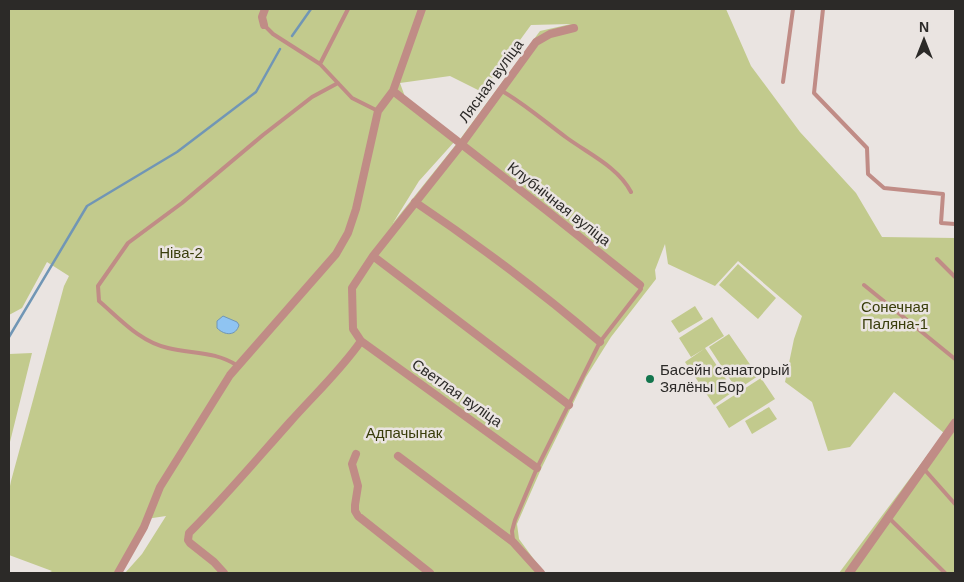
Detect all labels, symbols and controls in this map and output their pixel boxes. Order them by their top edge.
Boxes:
north arrow [899,15,949,65]
text: N [919,19,929,35]
street label: Лясная вуліца [455,35,527,125]
street label: Клубнічная вуліца [504,158,615,249]
park label: Ніва-2 [159,244,203,261]
park label: Сонечная Паляна-1 [861,298,929,332]
street label: Светлая вуліца [409,355,506,430]
place label: Басейн санаторый Зялёны Бор [660,361,790,395]
marker: Басейн санаторый Зялёны Бор [644,373,656,385]
park label: Адпачынак [366,424,443,441]

